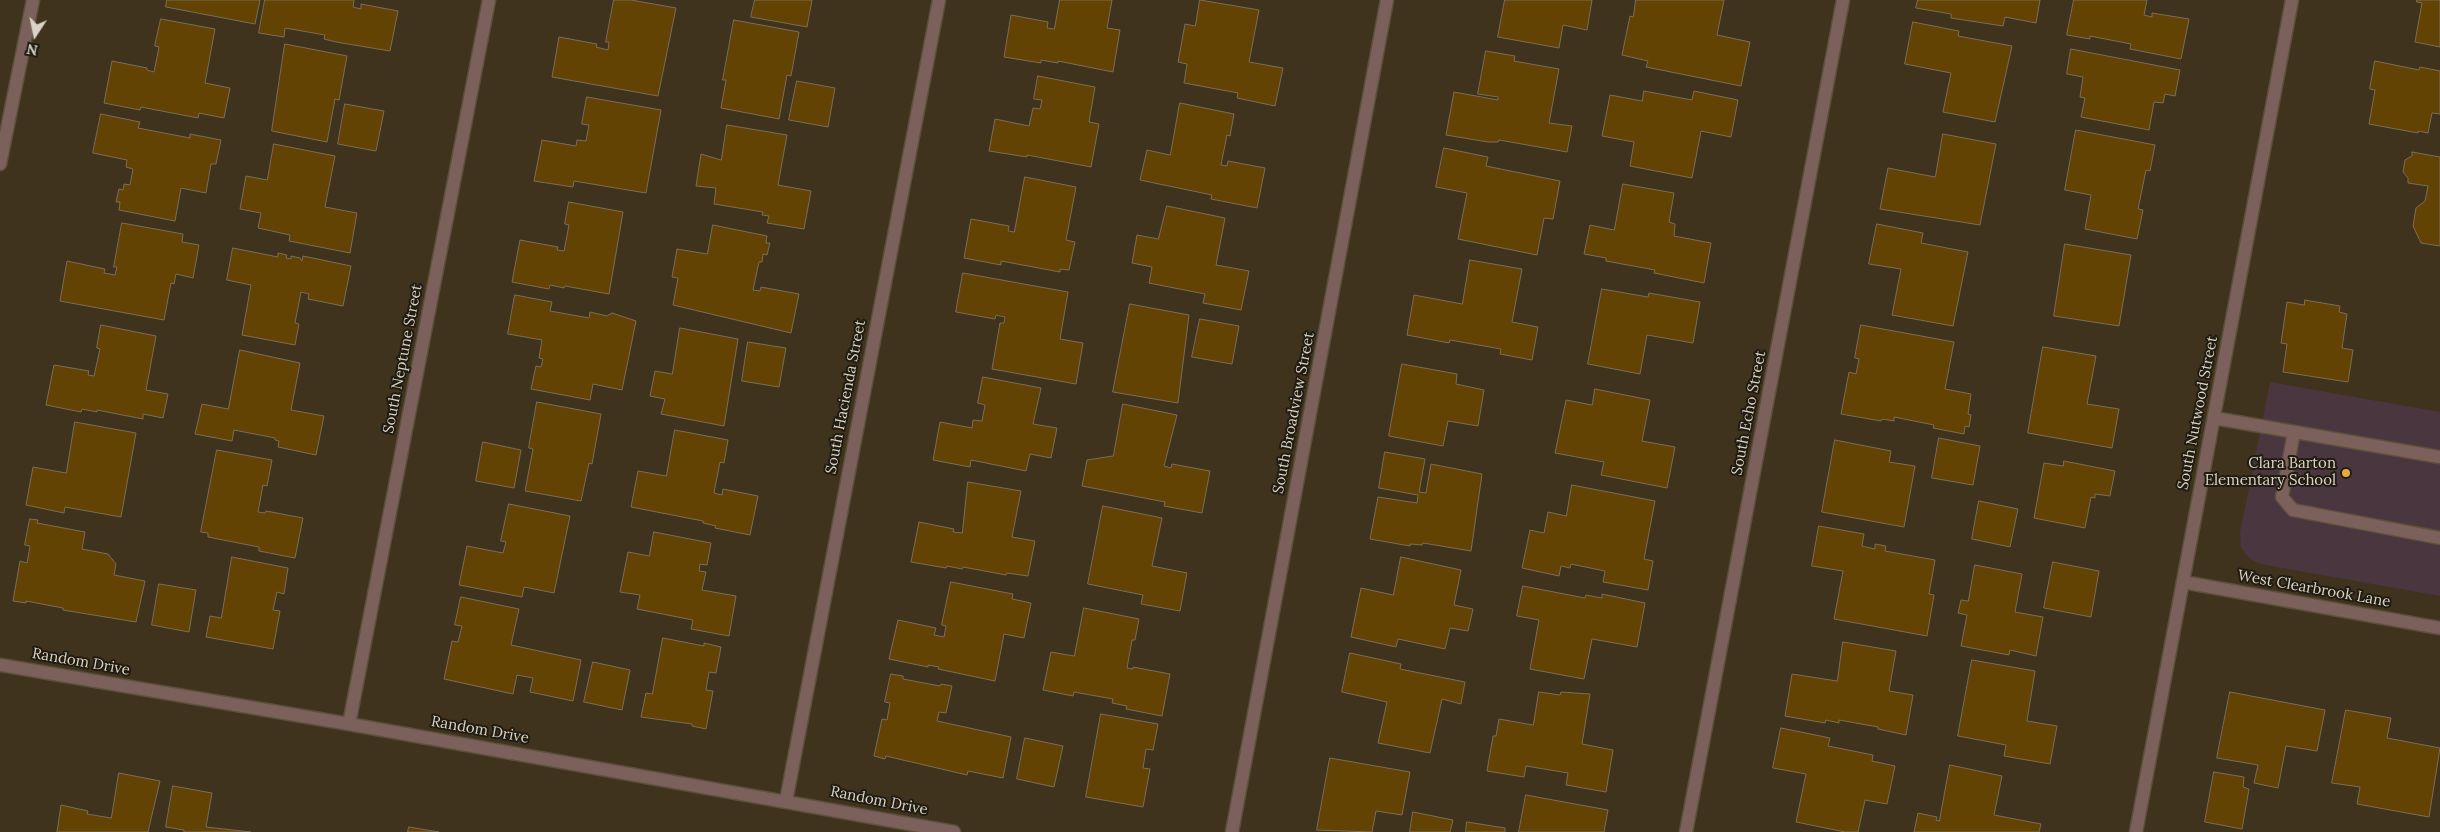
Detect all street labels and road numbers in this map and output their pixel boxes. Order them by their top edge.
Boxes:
street label: South Neptune Street [380,283,426,435]
street label: South Hacienda Street [822,318,870,476]
street label: South Broadview Street [1269,331,1319,495]
street label: South Nutwood Street [2174,335,2222,491]
street label: South Echo Street [1728,349,1770,477]
street label: West Clearbrook Lane [2236,567,2392,611]
street label: Random Drive [31,645,131,679]
street label: Random Drive [430,713,530,747]
street label: Random Drive [829,783,929,819]

